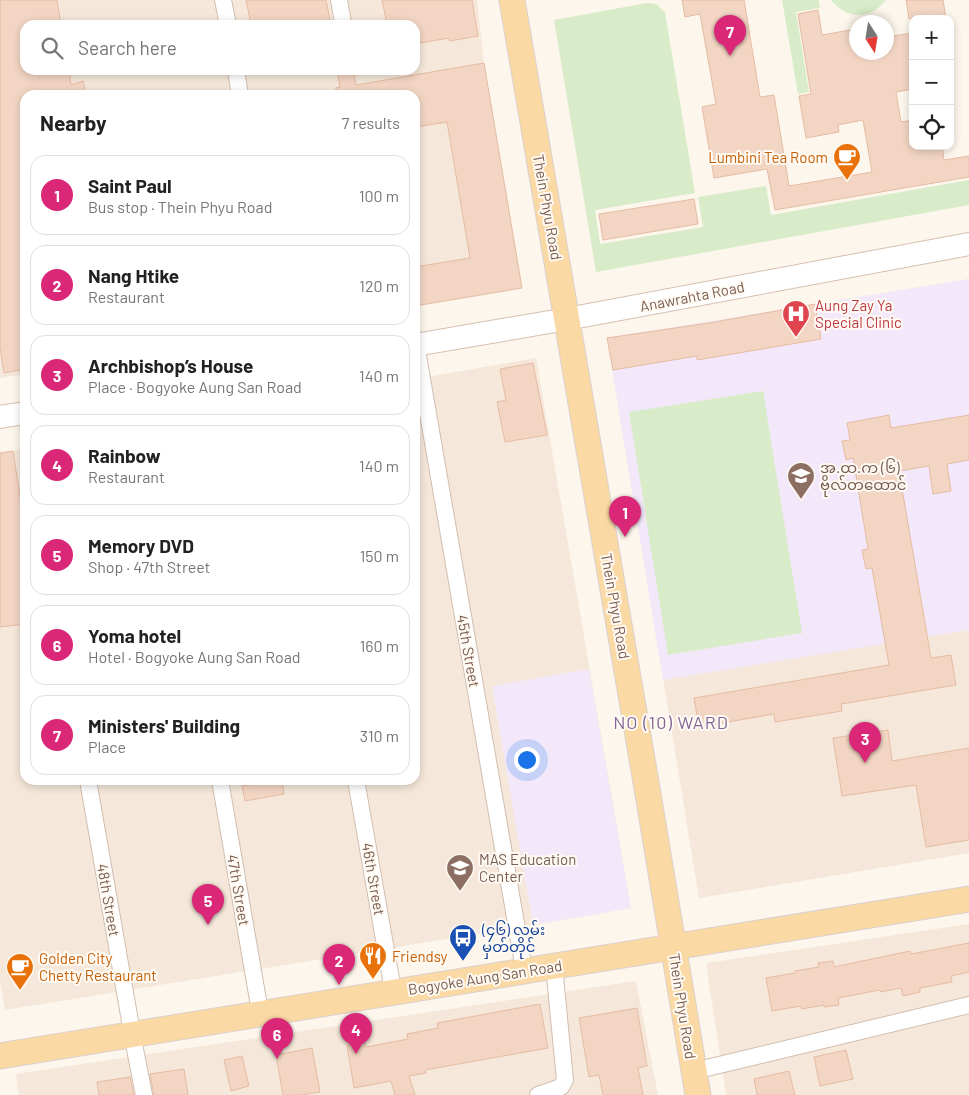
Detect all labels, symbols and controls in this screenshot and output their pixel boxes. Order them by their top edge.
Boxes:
pin: 7 [714,15,746,56]
north arrow [849,15,894,60]
map controls [909,15,954,150]
button: + [909,15,954,60]
search box [20,20,420,75]
icon: search [38,34,66,62]
text: Search here [78,36,177,59]
button: − [909,60,954,105]
button: locate [909,105,954,150]
text: Nearby [40,110,106,135]
text: 7 results [342,113,400,132]
cafe icon: Lumbini Tea Room [832,142,862,181]
place label: Lumbini Tea Room [708,148,828,166]
street label: Thein Phyu Road [530,153,566,261]
text: Saint Paul [88,174,172,197]
text: 1 [54,186,60,205]
text: 100 m [359,186,399,205]
text: Bus stop · Thein Phyu Road [88,197,272,216]
text: Nang Htike [88,264,179,287]
text: 2 [53,276,61,295]
text: 120 m [359,276,399,295]
street label: Anawrahta Road [638,277,746,315]
text: Restaurant [88,287,165,306]
place label: Aung Zay Ya Special Clinic [815,296,902,331]
hospital icon: Aung Zay Ya Special Clinic [781,299,811,338]
text: Archbishop’s House [88,354,254,377]
text: 3 [53,366,61,385]
text: 140 m [359,366,399,385]
text: Place · Bogyoke Aung San Road [88,377,302,396]
text: Rainbow [88,444,161,467]
text: 4 [52,456,62,475]
text: 140 m [359,456,399,475]
place label: အ.ထ.က (၆) ဗိုလ်တထောင် [820,458,907,497]
school or university icon: အ.ထ.က (၆) ဗိုလ်တထောင် [786,461,816,500]
text: Restaurant [88,467,165,486]
pin: 1 [609,496,641,537]
text: Memory DVD [88,534,194,557]
text: 5 [53,546,61,565]
text: 150 m [360,546,399,565]
street label: Thein Phyu Road [598,552,634,660]
text: Shop · 47th Street [88,557,210,576]
street label: 45th Street [454,613,484,689]
text: Yoma hotel [88,624,181,647]
text: 6 [53,636,61,655]
text: 160 m [360,636,399,655]
text: Hotel · Bogyoke Aung San Road [88,647,301,666]
district label: NO (10) WARD [613,711,729,733]
text: Ministers' Building [88,714,240,737]
pin: 3 [849,722,881,763]
text: 7 [53,726,61,745]
text: 310 m [360,726,399,745]
text: Place [88,737,126,756]
your location [514,747,540,773]
street label: 46th Street [359,841,389,917]
place label: MAS Education Center [479,850,576,885]
street label: 47th Street [224,853,254,927]
school or university icon: MAS Education Center [445,853,475,892]
street label: 48th Street [94,862,124,938]
pin: 5 [192,884,224,925]
place label: (၄၆) လမ်း မှတ်တိုင် [481,920,545,959]
bus stop icon: (၄၆) လမ်း မှတ်တိုင် [448,923,478,962]
restaurant icon: Friendsy [358,941,388,980]
pin: 2 [323,944,355,985]
place label: Friendsy [392,947,448,965]
place label: Golden City Chetty Restaurant [39,949,157,984]
cafe icon: Golden City Chetty Restaurant [5,952,35,991]
street label: Thein Phyu Road [666,952,700,1060]
street label: Bogyoke Aung San Road [407,956,563,998]
pin: 4 [340,1013,372,1054]
pin: 6 [261,1018,293,1059]

